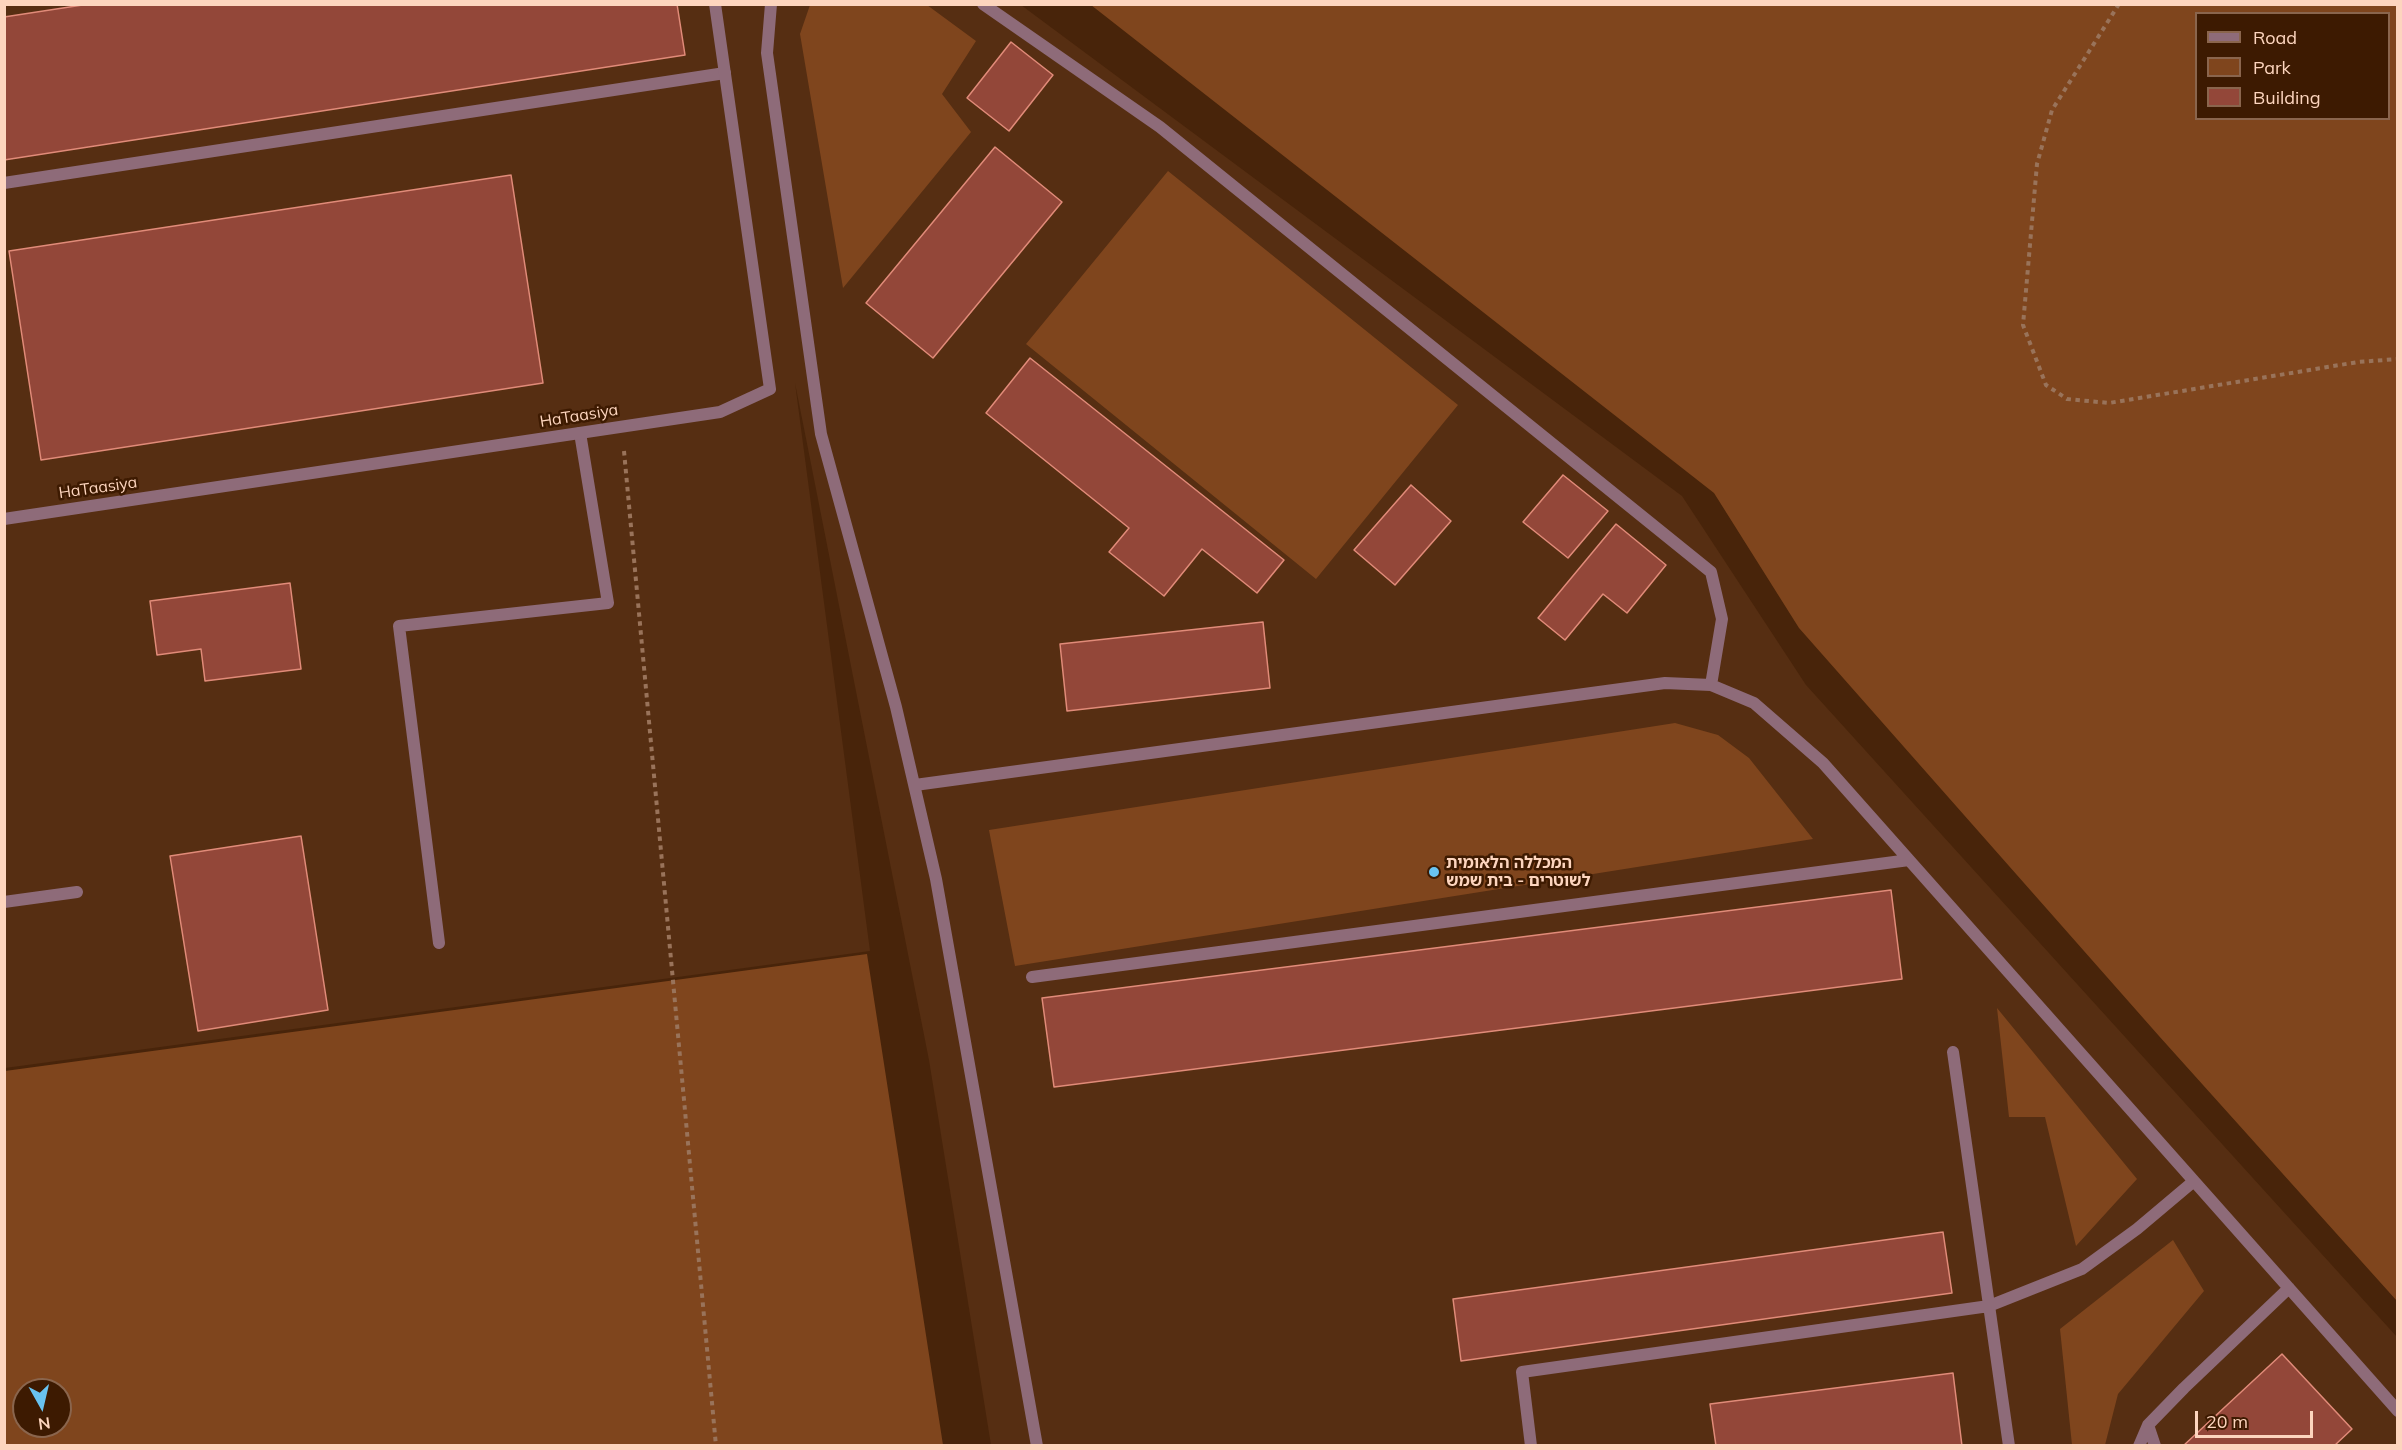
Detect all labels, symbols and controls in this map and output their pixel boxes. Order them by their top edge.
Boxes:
legend [2195,12,2390,120]
text: Road [2253,26,2297,49]
text: Park [2253,56,2291,79]
text: Building [2253,86,2321,109]
street label: HaTaasiya [538,400,620,432]
street label: HaTaasiya [57,473,139,503]
place label: המכללה הלאומית לשוטרים - בית שמש [1446,853,1591,891]
marker: המכללה הלאומית לשוטרים - בית שמש [1427,865,1441,879]
north arrow [12,1378,72,1438]
scale bar [2198,1399,2316,1437]
text: 20 m [2206,1410,2248,1433]
text: N [37,1413,52,1435]

